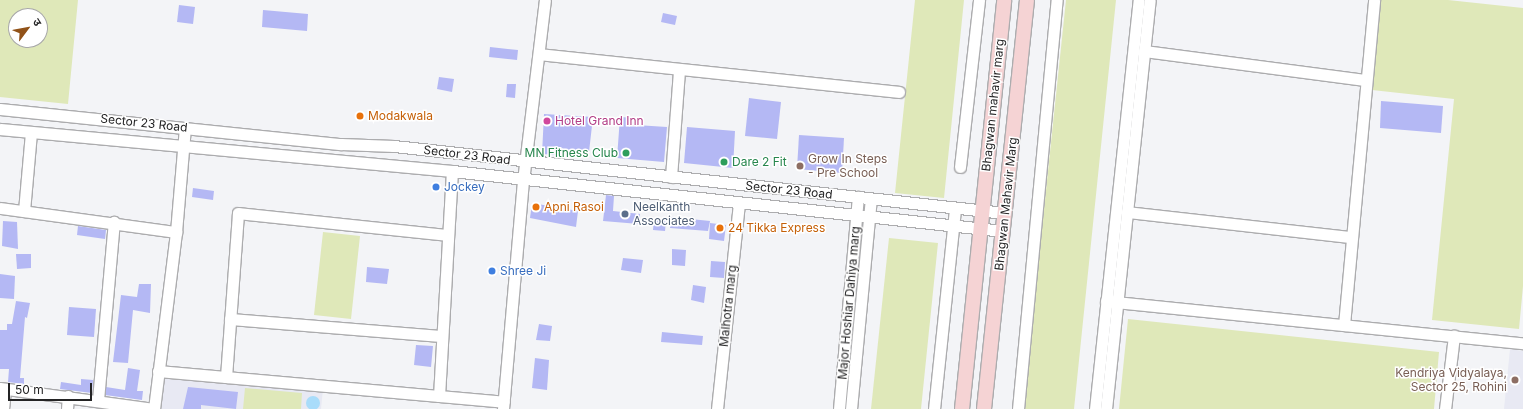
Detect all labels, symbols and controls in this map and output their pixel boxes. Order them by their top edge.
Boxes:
north arrow [8,8,48,48]
text: उ [30,16,45,29]
street label: Bhagwan mahavir marg [979,38,1007,172]
place label: Modakwala [368,109,433,123]
street label: Sector 23 Road [100,111,188,135]
marker: Modakwala [355,111,365,121]
place label: Hotel Grand Inn [555,114,644,128]
marker: Hotel Grand Inn [542,116,552,126]
street label: Bhagwan Mahavir Marg [992,137,1020,271]
street label: Sector 23 Road [423,143,511,167]
place label: MN Fitness Club [525,146,618,160]
marker: MN Fitness Club [621,148,631,158]
place label: Grow In Steps - Pre School [808,152,887,180]
place label: Dare 2 Fit [732,155,787,169]
marker: Dare 2 Fit [719,157,729,167]
marker: Grow In Steps - Pre School [795,161,805,171]
street label: Sector 23 Road [745,178,833,202]
place label: Jockey [444,180,485,194]
marker: Jockey [431,182,441,192]
place label: Apni Rasoi [544,200,604,214]
place label: Neelkanth Associates [633,200,695,228]
marker: Apni Rasoi [531,202,541,212]
marker: Neelkanth Associates [620,209,630,219]
place label: 24 Tikka Express [728,221,825,235]
marker: 24 Tikka Express [715,223,725,233]
street label: Major Hoshiar Dahiya marg [835,226,863,380]
place label: Shree Ji [500,264,546,278]
street label: Malhotra marg [717,264,739,348]
marker: Shree Ji [487,266,497,276]
place label: Kendriya Vidyalaya, Sector 25, Rohini [1395,366,1507,394]
scale bar [10,375,94,401]
marker: Kendriya Vidyalaya, Sector 25, Rohini [1510,375,1520,385]
text: 50 m [15,382,44,397]

